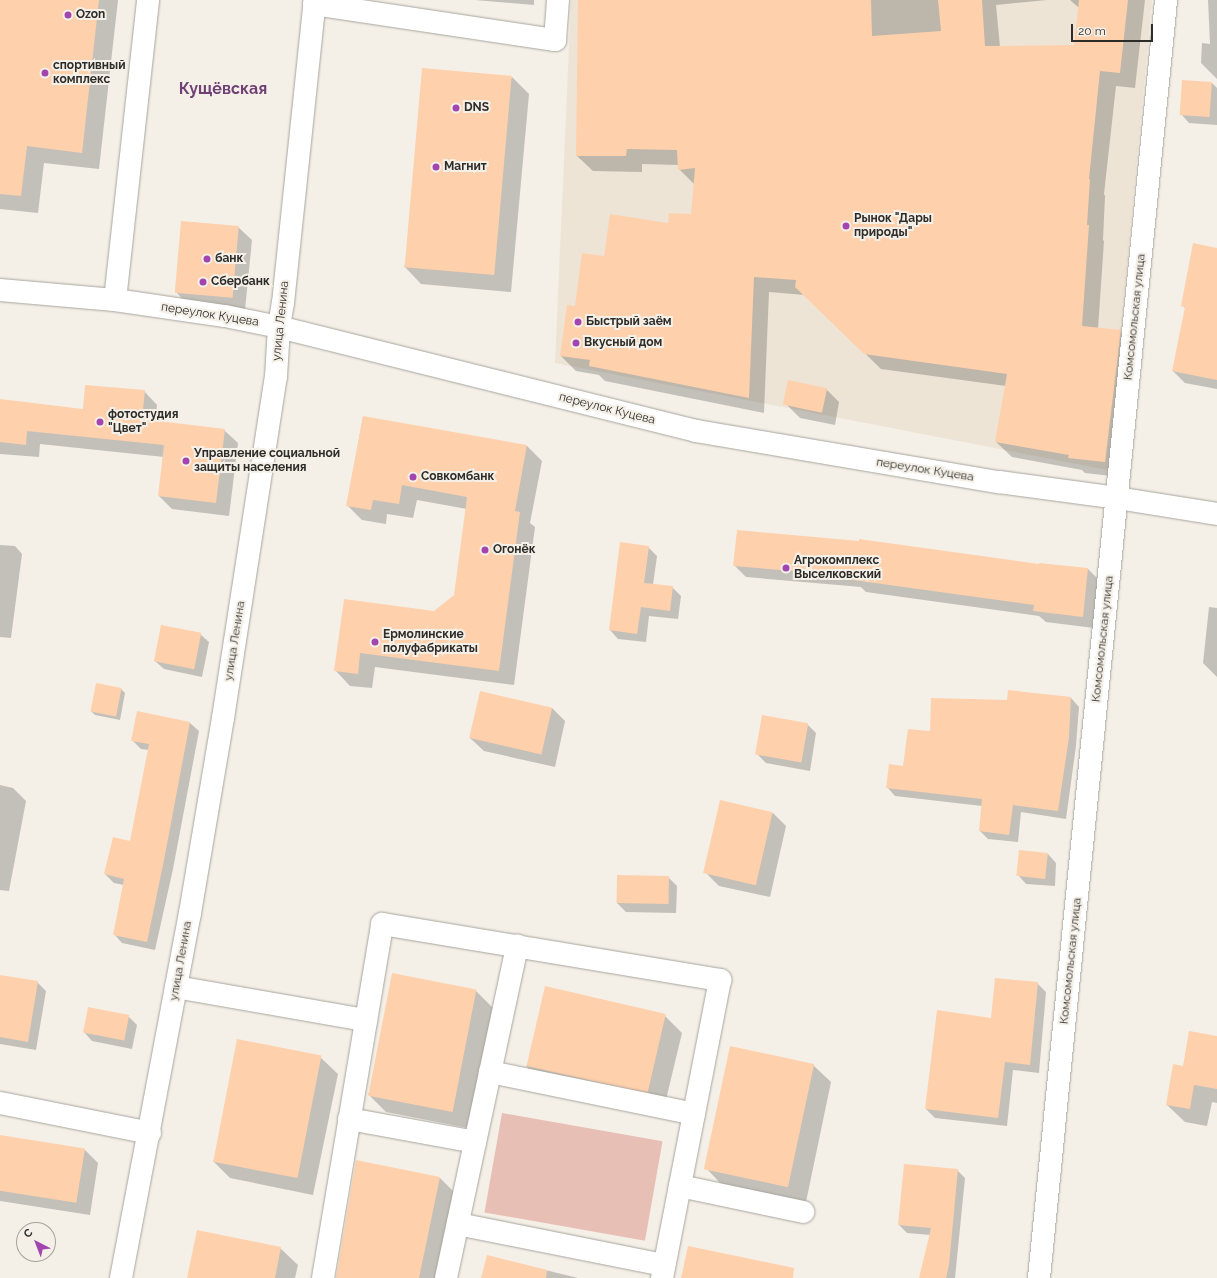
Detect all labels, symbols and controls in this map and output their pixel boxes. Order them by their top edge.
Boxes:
place label: Ozon [76,8,105,22]
marker: Ozon [63,10,73,20]
scale bar [1073,16,1155,42]
text: 20 m [1078,24,1106,38]
place label: спортивный комплекс [53,59,126,87]
marker: спортивный комплекс [40,68,50,78]
district label: Кущёвская [179,79,267,99]
place label: DNS [464,101,489,115]
marker: DNS [451,103,461,113]
place label: Магнит [444,160,487,174]
marker: Магнит [431,162,441,172]
place label: Рынок "Дары природы" [854,212,932,240]
marker: Рынок "Дары природы" [841,221,851,231]
place label: банк [215,252,243,266]
street label: Комсомольская улица [1121,253,1149,381]
marker: банк [202,254,212,264]
place label: Сбербанк [211,275,270,289]
marker: Сбербанк [198,277,208,287]
street label: улица Ленина [270,280,292,362]
street label: переулок Куцева [160,300,260,330]
place label: Быстрый заём [586,315,672,329]
marker: Быстрый заём [573,317,583,327]
place label: Вкусный дом [584,336,662,350]
marker: Вкусный дом [571,338,581,348]
street label: переулок Куцева [557,390,657,428]
place label: фотостудия "Цвет" [108,408,178,436]
marker: фотостудия "Цвет" [95,417,105,427]
place label: Управление социальной защиты населения [194,447,340,475]
street label: переулок Куцева [875,455,975,485]
marker: Управление социальной защиты населения [181,456,191,466]
place label: Совкомбанк [421,470,494,484]
marker: Совкомбанк [408,472,418,482]
place label: Огонёк [493,543,536,557]
marker: Огонёк [480,545,490,555]
place label: Агрокомплекс Выселковский [794,554,881,582]
marker: Агрокомплекс Выселковский [781,563,791,573]
street label: Комсомольская улица [1089,575,1117,703]
street label: улица Ленина [222,600,248,682]
place label: Ермолинские полуфабрикаты [383,628,478,656]
marker: Ермолинские полуфабрикаты [370,637,380,647]
street label: Комсомольская улица [1057,897,1085,1025]
street label: улица Ленина [167,920,195,1002]
north arrow [16,1222,56,1262]
text: С [21,1226,35,1241]

